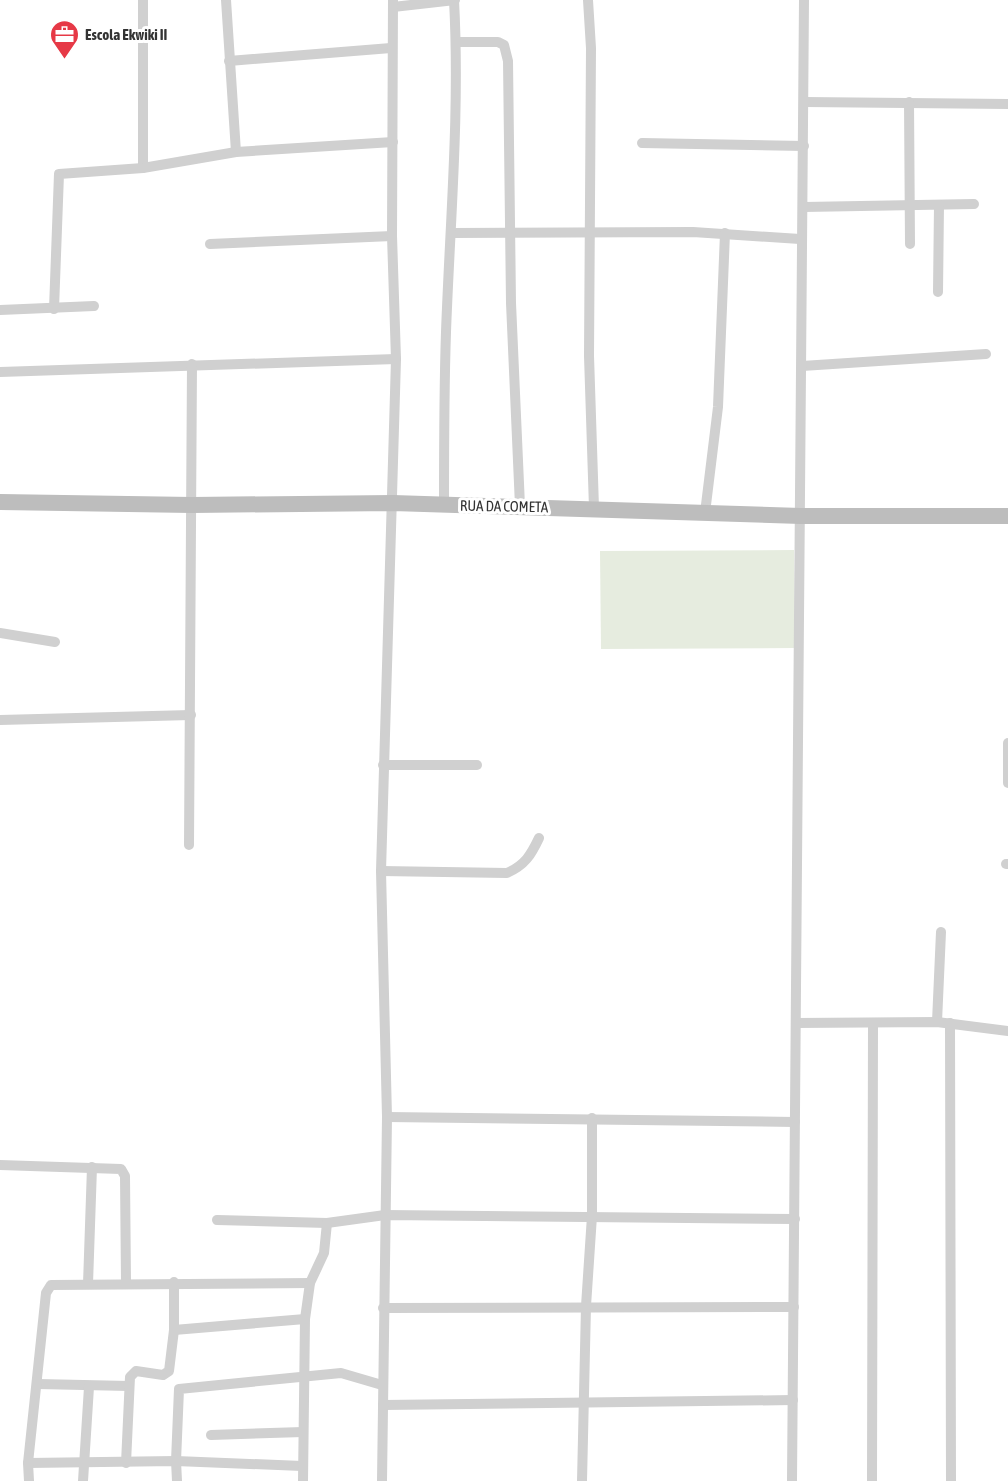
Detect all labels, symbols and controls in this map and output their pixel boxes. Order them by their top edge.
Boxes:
office icon: Escola Ekwiki II [48,18,80,60]
place label: Escola Ekwiki II [85,26,168,43]
street label: RUA DA COMETA [460,497,549,515]

